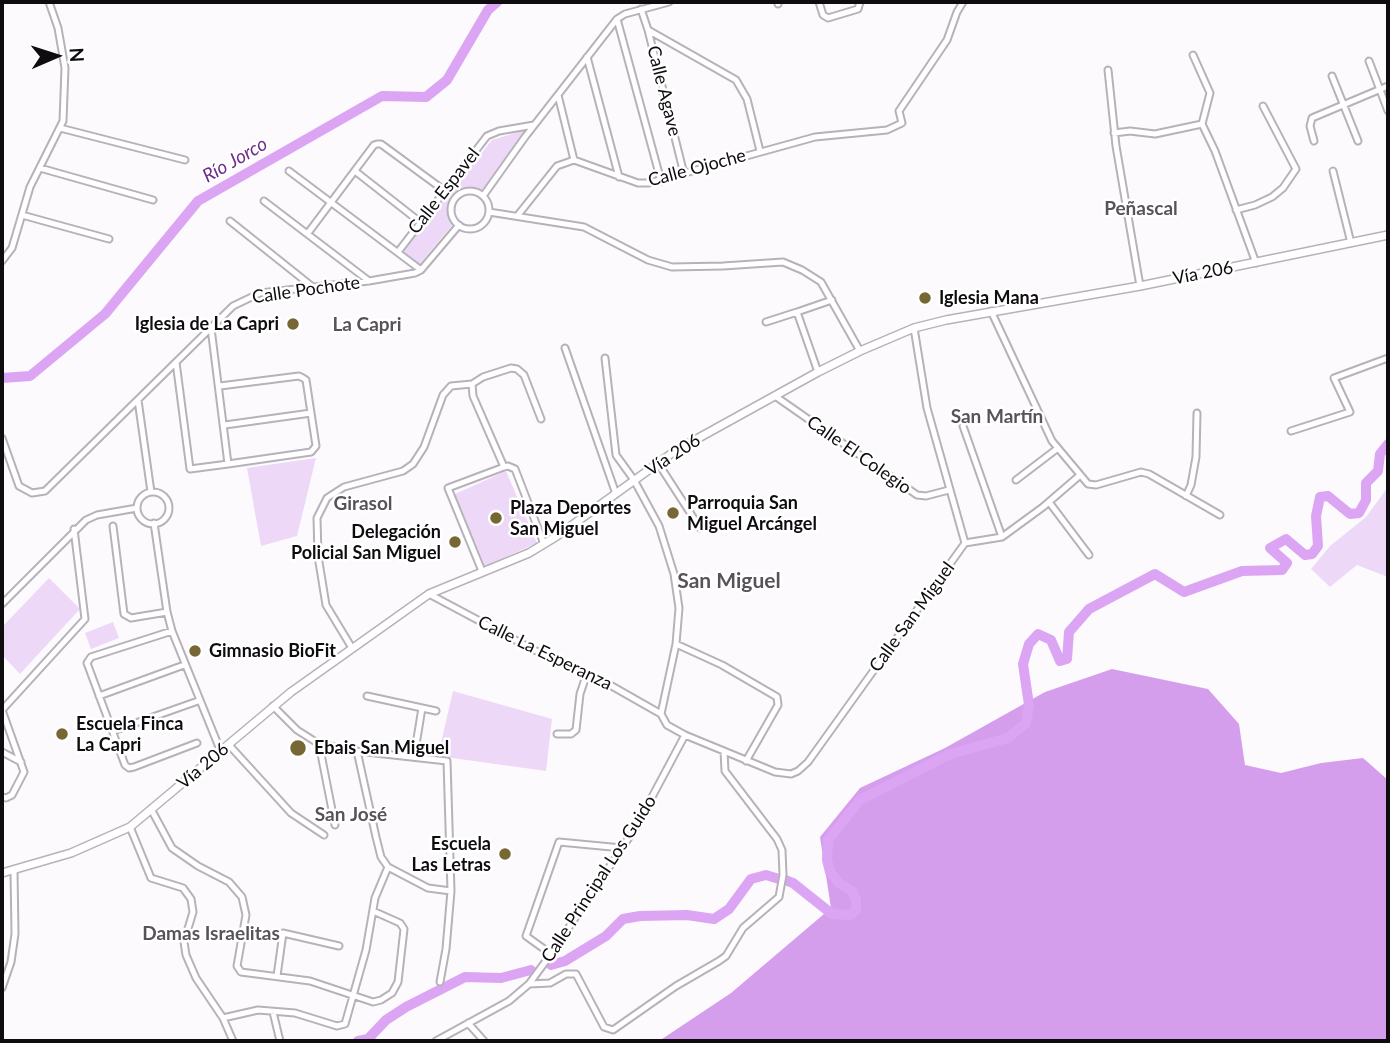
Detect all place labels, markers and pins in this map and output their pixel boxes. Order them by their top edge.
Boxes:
place label: Iglesia Mana [939,287,1039,309]
marker: Iglesia Mana [917,290,933,306]
place label: Iglesia de La Capri [135,313,279,335]
marker: Iglesia de La Capri [285,316,301,332]
place label: Parroquia San Miguel Arcángel [687,492,817,534]
place label: Plaza Deportes San Miguel [510,497,631,540]
marker: Parroquia San Miguel Arcángel [665,505,681,521]
marker: Plaza Deportes San Miguel [488,510,504,526]
place label: Delegación Policial San Miguel [291,521,441,564]
marker: Delegación Policial San Miguel [447,534,463,550]
place label: Gimnasio BioFit [209,640,336,662]
marker: Gimnasio BioFit [187,643,203,659]
place label: Escuela Finca La Capri [76,713,183,756]
marker: Escuela Finca La Capri [54,726,70,742]
place label: Ebais San Miguel [314,737,449,759]
marker: Ebais San Miguel [288,738,308,758]
place label: Escuela Las Letras [411,833,491,876]
marker: Escuela Las Letras [497,846,513,862]

